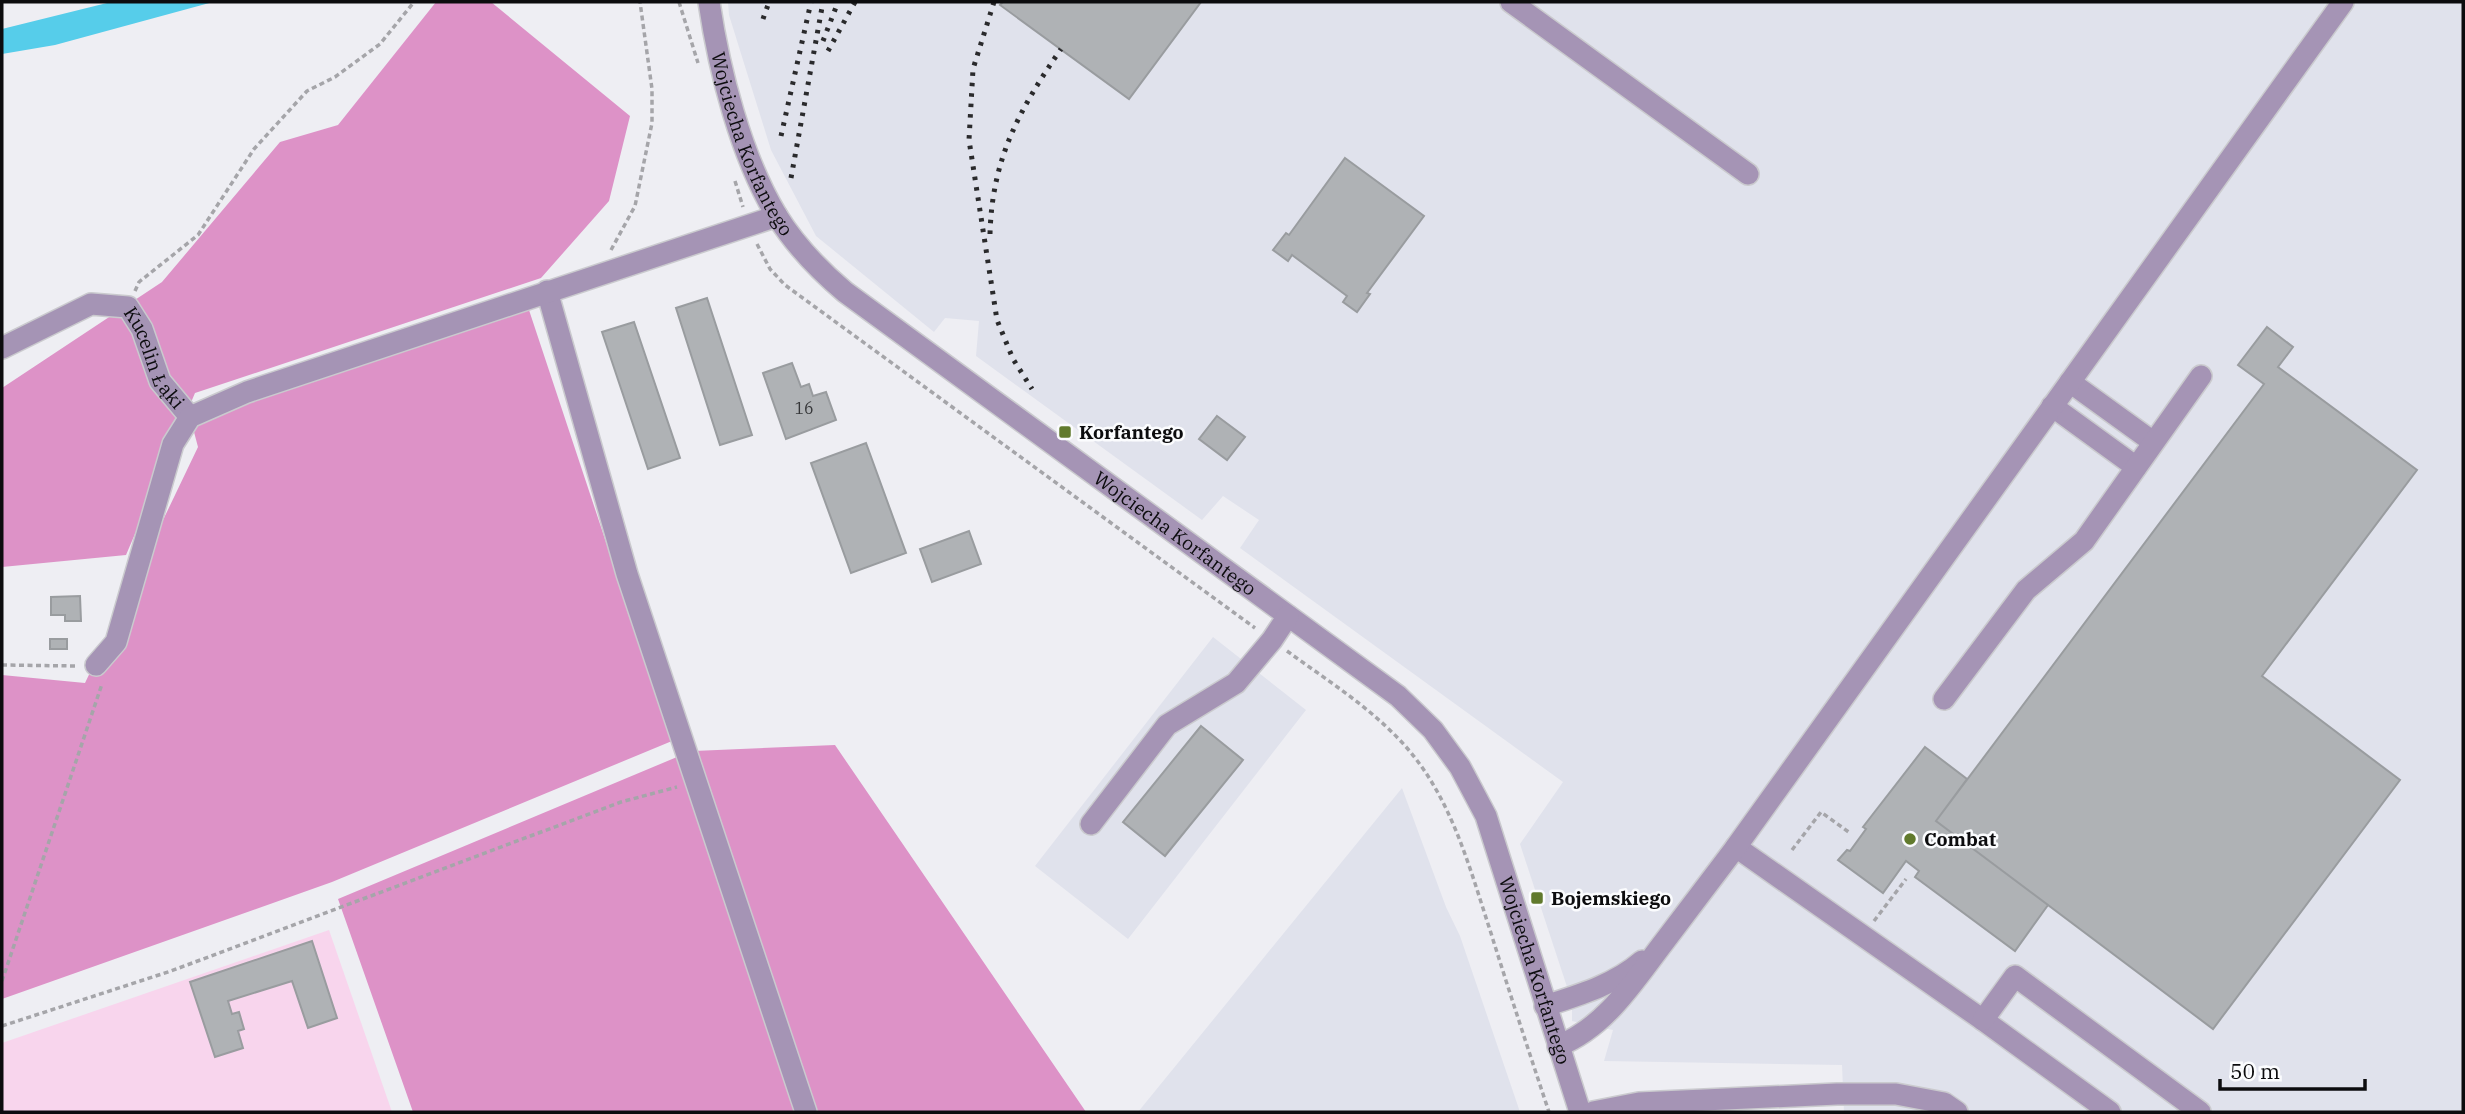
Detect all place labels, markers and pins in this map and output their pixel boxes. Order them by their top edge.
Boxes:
place label: Korfantego [1079,420,1184,444]
marker: Korfantego [1057,424,1073,440]
place label: Combat [1924,827,1996,851]
marker: Combat [1902,831,1918,847]
place label: Bojemskiego [1551,886,1671,910]
marker: Bojemskiego [1529,890,1545,906]

